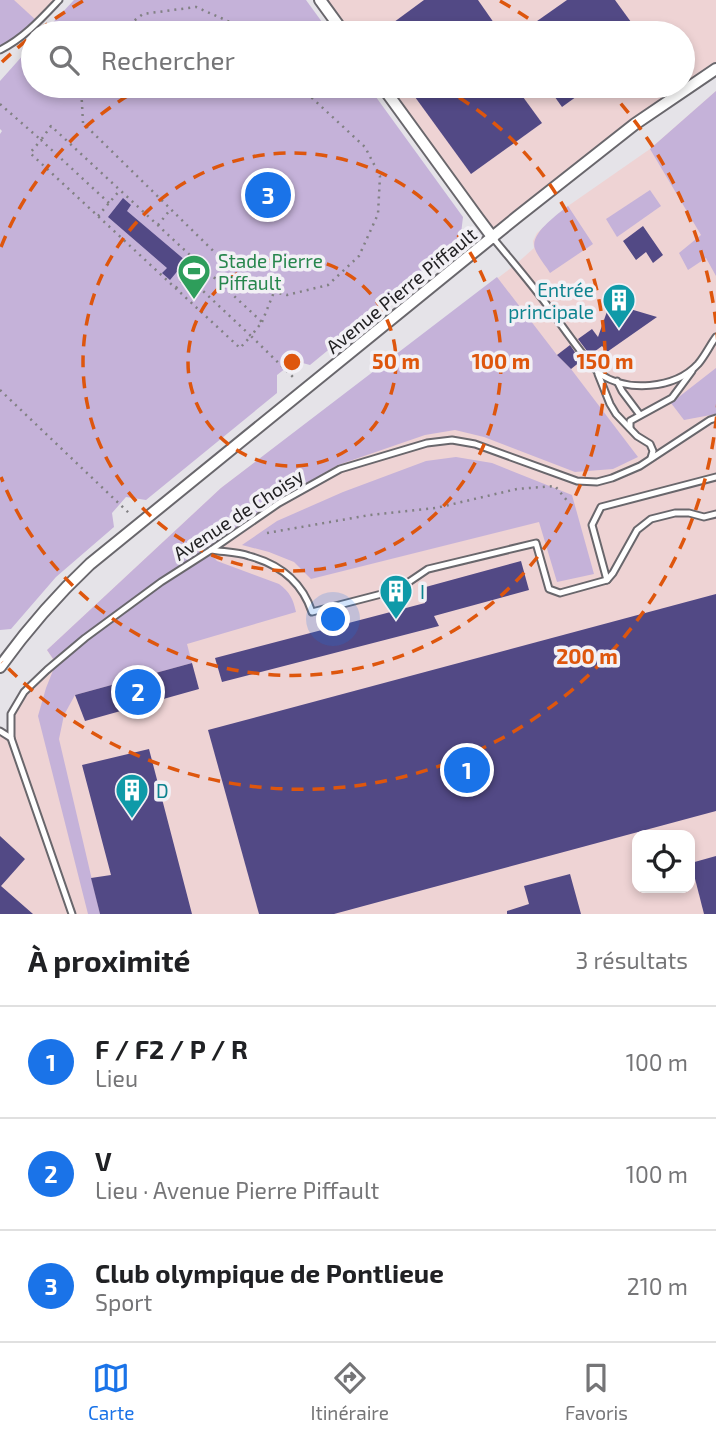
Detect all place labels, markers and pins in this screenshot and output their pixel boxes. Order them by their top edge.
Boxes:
pin: 3 [245,169,291,221]
place label: Stade Pierre Piffault [218,249,323,294]
sports icon: Stade Pierre Piffault [175,252,213,301]
place label: Entrée principale [508,278,594,323]
building icon: Entrée principale [600,281,638,330]
centre of rings [280,350,304,374]
building icon: I [377,572,415,621]
place label: I [420,580,425,603]
pin: 2 [115,666,161,718]
pin: 1 [444,744,490,796]
building icon: D [113,771,151,820]
place label: D [156,779,169,802]

